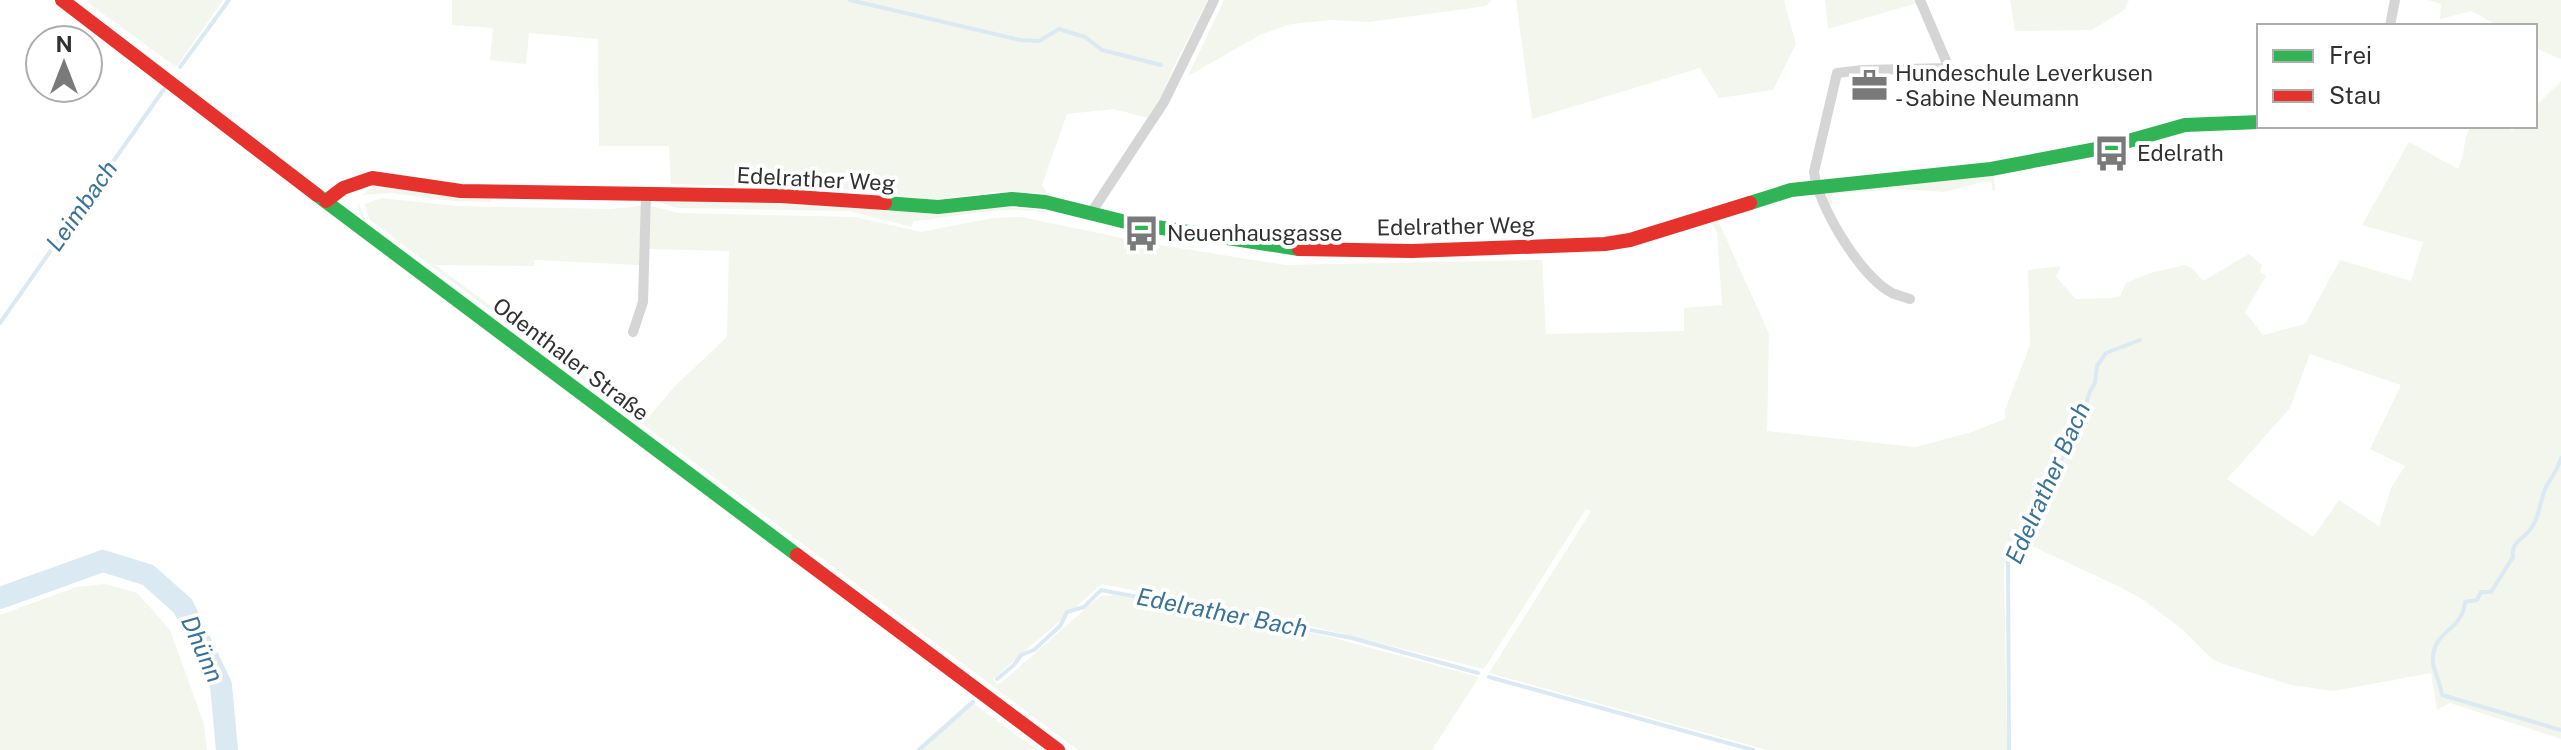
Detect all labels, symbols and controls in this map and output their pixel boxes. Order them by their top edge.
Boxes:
north arrow [24,24,104,104]
legend [2257,24,2537,128]
text: N [55,31,73,57]
text: Frei [2329,41,2372,69]
place label: Hundeschule Leverkusen - Sabine Neumann [1895,60,2153,111]
office icon: Hundeschule Leverkusen - Sabine Neumann [1850,67,1888,105]
text: Stau [2329,81,2381,109]
bus stop icon: Edelrath [2092,134,2130,172]
place label: Edelrath [2137,140,2224,166]
water label: Leimbach [40,155,123,256]
street label: Edelrather Weg [736,162,896,196]
street label: Edelrather Weg [1376,212,1536,240]
bus stop icon: Neuenhausgasse [1122,214,1160,252]
place label: Neuenhausgasse [1167,220,1343,246]
street label: Odenthaler Straße [488,292,654,426]
water label: Edelrather Bach [1999,398,2095,568]
water label: Edelrather Bach [1134,582,1310,642]
water label: Dhünn [176,611,230,686]

